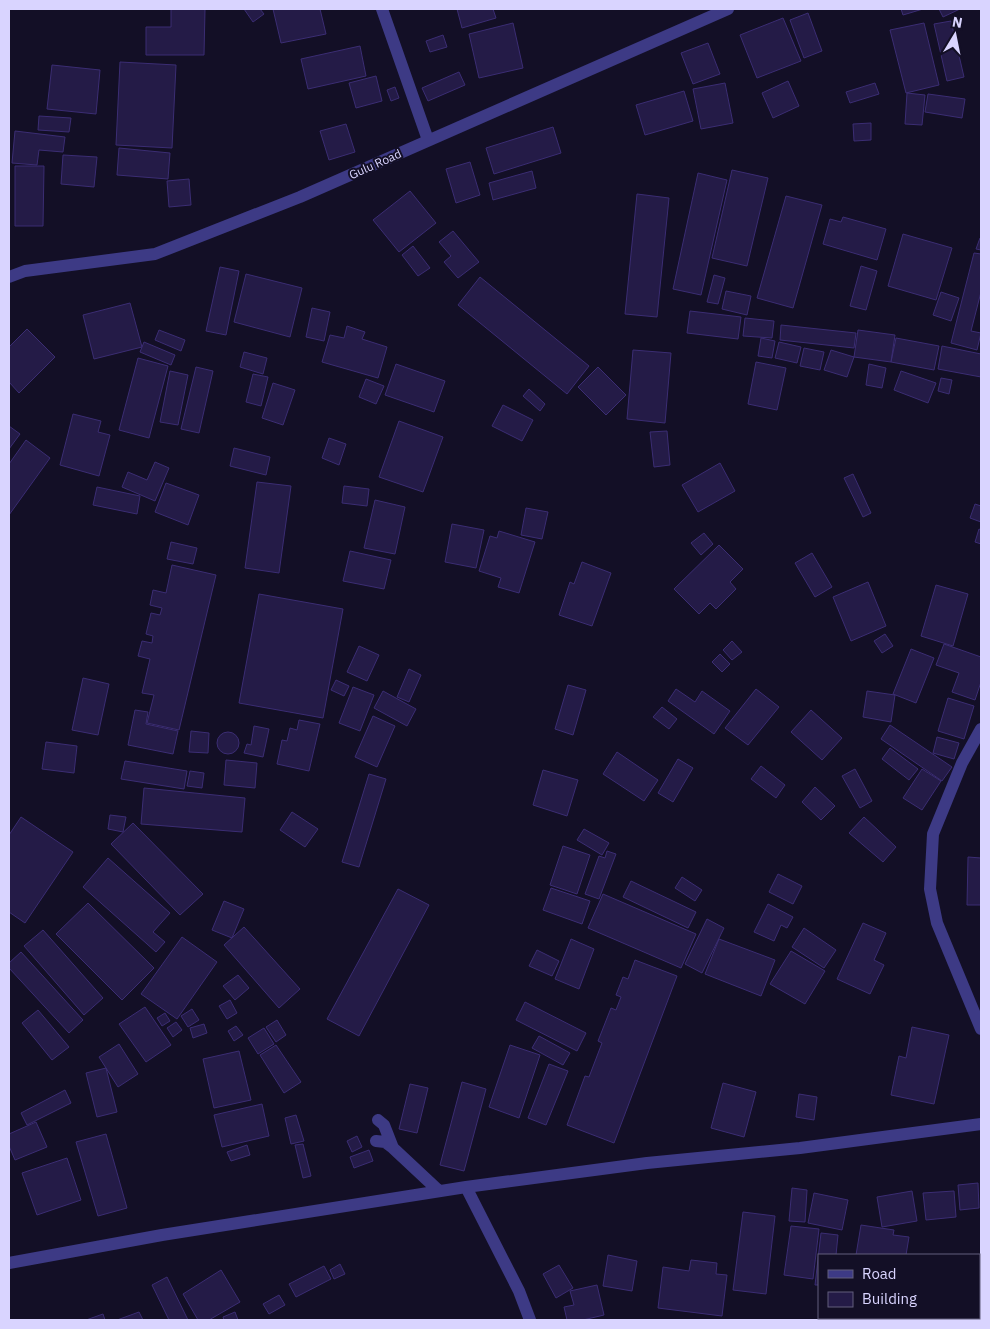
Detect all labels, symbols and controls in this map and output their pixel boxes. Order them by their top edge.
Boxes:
north arrow [930,10,980,60]
text: N [951,12,964,32]
street label: Gulu Road [347,146,403,182]
legend [818,1254,980,1319]
text: Road [862,1264,897,1283]
text: Building [862,1289,917,1308]

